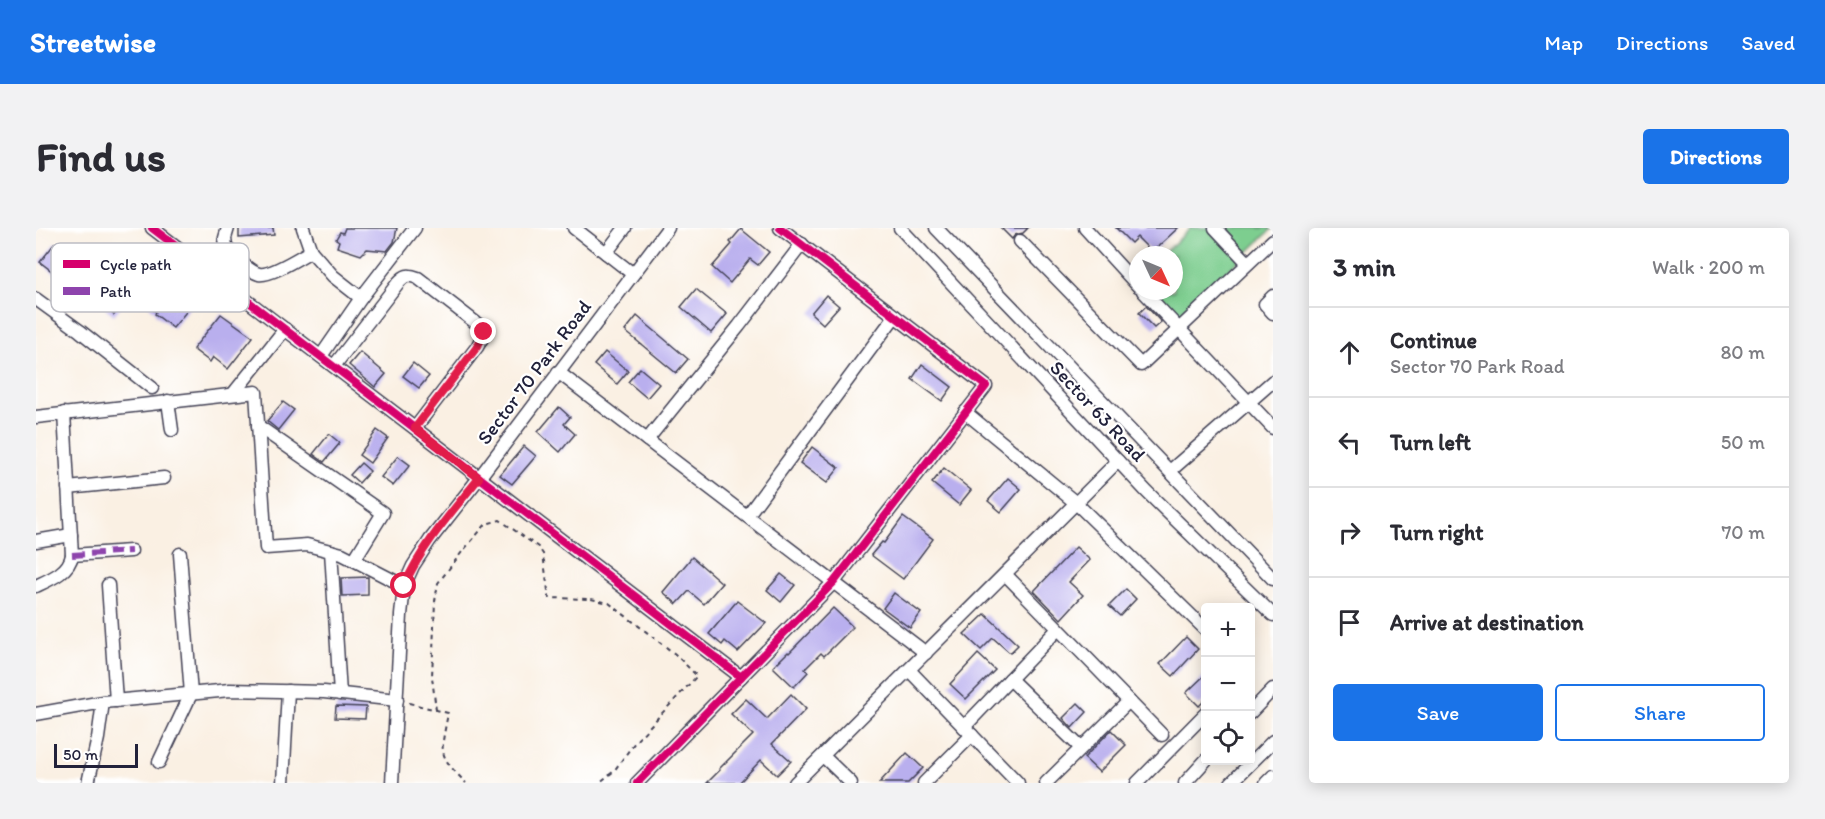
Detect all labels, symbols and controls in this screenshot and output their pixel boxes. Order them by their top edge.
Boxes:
text: Streetwise [30,25,156,59]
text: Map [1545,30,1583,55]
text: Directions [1616,30,1708,55]
text: Saved [1741,30,1795,55]
button: Directions [1643,129,1789,184]
text: Find us [36,131,166,182]
legend [51,243,249,312]
north arrow [1129,246,1183,300]
text: 3 min [1333,251,1395,283]
text: Cycle path [100,255,172,274]
text: Walk · 200 m [1652,255,1765,279]
text: Path [100,282,131,301]
street label: Sector 70 Park Road [472,295,596,449]
route end [470,318,496,344]
text: Continue [1390,327,1477,354]
icon: ahead [1333,336,1366,369]
text: 80 m [1720,340,1765,364]
text: Sector 70 Park Road [1390,354,1565,378]
street label: Sector 63 Road [1045,356,1151,466]
icon: left [1333,426,1366,459]
text: Turn left [1390,429,1471,456]
text: 50 m [1721,430,1765,454]
icon: right [1333,516,1366,549]
text: Turn right [1390,519,1484,546]
text: 70 m [1721,520,1765,544]
route start [390,572,416,598]
map controls [1201,603,1255,765]
button: + [1201,603,1255,657]
icon: arrive [1333,606,1366,639]
text: Arrive at destination [1390,609,1584,636]
button: − [1201,657,1255,711]
button: Save [1333,684,1543,741]
button: Share [1555,684,1765,741]
button: locate [1201,711,1255,765]
scale bar [54,741,138,768]
text: 50 m [63,745,98,764]

